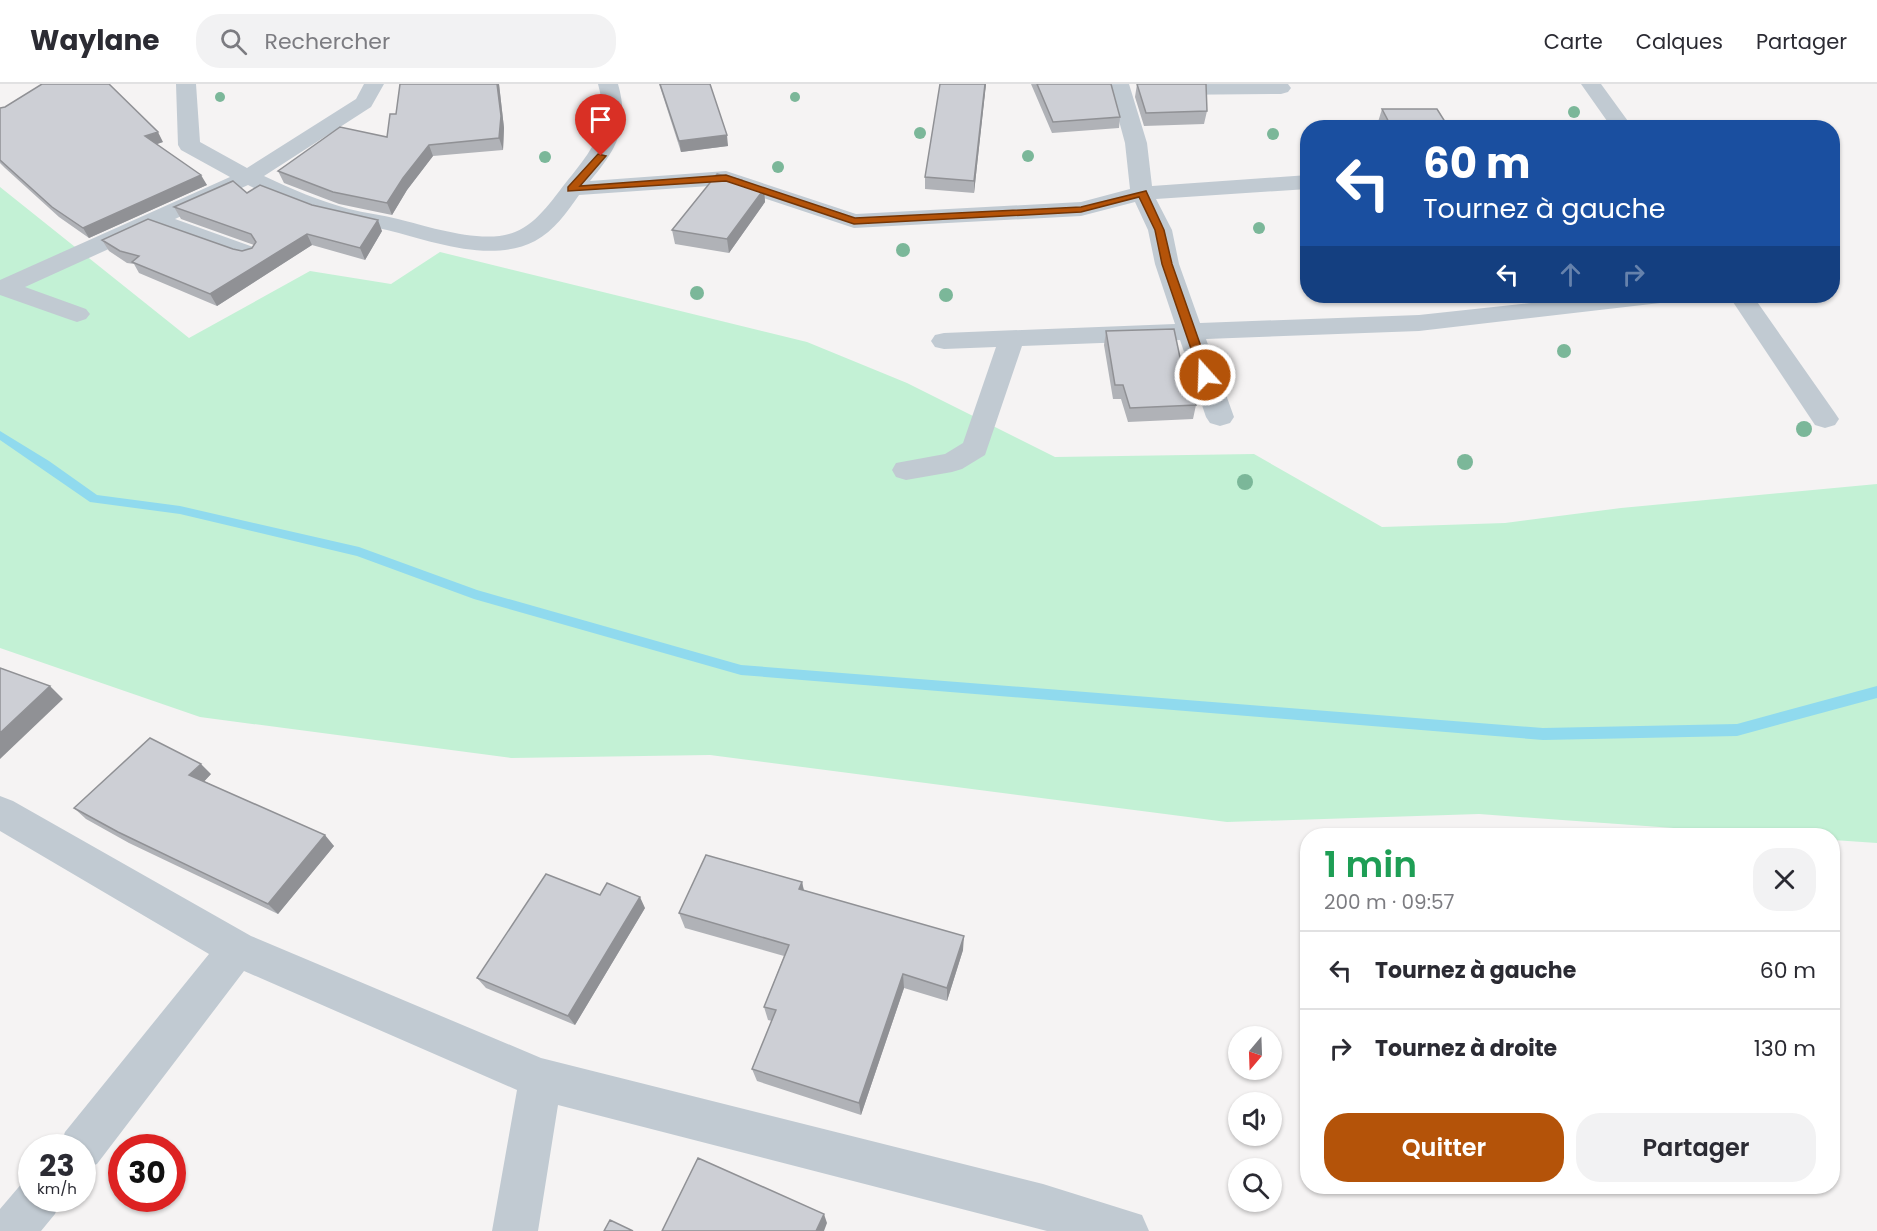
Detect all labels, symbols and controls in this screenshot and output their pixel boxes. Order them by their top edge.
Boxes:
search box [196,14,616,68]
text: Waylane [30,21,160,60]
icon: search [217,25,250,58]
text: Rechercher [265,26,390,57]
text: Carte [1544,27,1603,56]
text: Calques [1636,27,1723,56]
text: Partager [1756,27,1847,56]
pin [575,94,626,156]
icon: arrive [584,103,617,136]
text: 60 m [1423,134,1531,193]
icon: left [1324,144,1402,222]
text: Tournez à gauche [1423,190,1665,227]
icon: left [1491,258,1524,291]
icon: ahead [1554,258,1587,291]
icon: right [1617,258,1650,291]
position arrow [1173,343,1237,407]
text: 1 min [1324,839,1417,890]
button: close [1753,848,1816,911]
text: 200 m · 09:57 [1324,888,1454,916]
icon: left [1324,954,1357,987]
text: Tournez à gauche [1375,955,1576,986]
text: 60 m [1760,955,1816,986]
north arrow [1228,1026,1282,1080]
map controls [1228,1026,1282,1212]
icon: right [1324,1032,1357,1065]
text: Tournez à droite [1375,1033,1557,1064]
text: 130 m [1754,1033,1816,1064]
button: sound [1228,1092,1282,1146]
button: Quitter [1324,1113,1564,1182]
button: Partager [1576,1113,1816,1182]
speed limit sign: 30 [108,1134,186,1212]
text: 23 [39,1144,75,1187]
button: search [1228,1158,1282,1212]
text: km/h [37,1178,77,1199]

